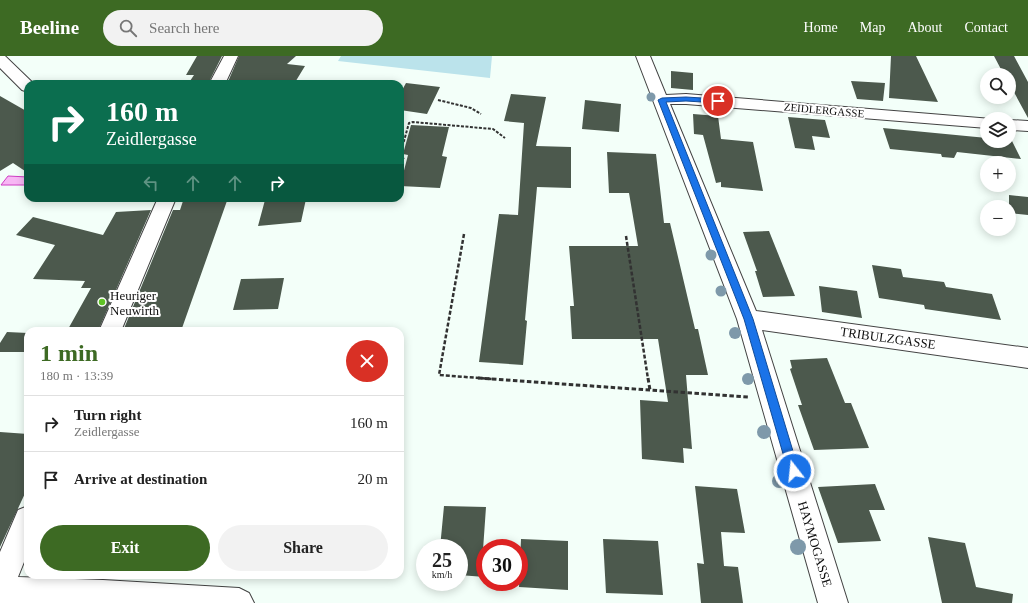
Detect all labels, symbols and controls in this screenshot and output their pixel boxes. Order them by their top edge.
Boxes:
search box [103,10,383,46]
text: Beeline [20,17,79,38]
icon: search [117,17,139,39]
text: Search here [149,20,219,36]
text: Home [804,20,838,35]
text: Map [860,20,885,35]
text: About [907,20,942,35]
text: Contact [964,20,1008,35]
map controls [980,68,1016,236]
button: search [980,68,1016,104]
pin [701,84,735,118]
icon: arrive [707,90,729,112]
icon: right [40,96,92,148]
text: 160 m [106,96,178,127]
street label: ZEIDLERGASSE [783,101,865,120]
button: layers [980,112,1016,148]
text: Zeidlergasse [106,129,197,149]
button: + [980,156,1016,192]
icon: left [140,172,162,194]
icon: ahead [182,172,204,194]
icon: ahead [224,172,246,194]
icon: right [266,172,288,194]
button: − [980,200,1016,236]
place label: Heuriger Neuwirth [110,288,160,318]
marker: Heuriger Neuwirth [97,297,107,307]
street label: TRIBULZGASSE [839,324,937,352]
text: 1 min [40,340,98,366]
button: close [346,340,388,382]
text: 180 m · 13:39 [40,368,113,383]
text: Turn right [74,407,141,423]
icon: right [40,413,62,435]
text: 160 m [350,415,388,431]
text: Zeidlergasse [74,424,139,439]
position arrow [773,450,815,492]
icon: arrive [40,469,62,491]
text: Arrive at destination [74,471,207,487]
text: 20 m [358,471,388,487]
street label: HAYMOGASSE [795,499,835,589]
button: Exit [40,525,210,571]
button: Share [218,525,388,571]
speed limit sign: 30 [476,539,528,591]
text: 25 [432,549,452,571]
text: km/h [432,569,452,580]

